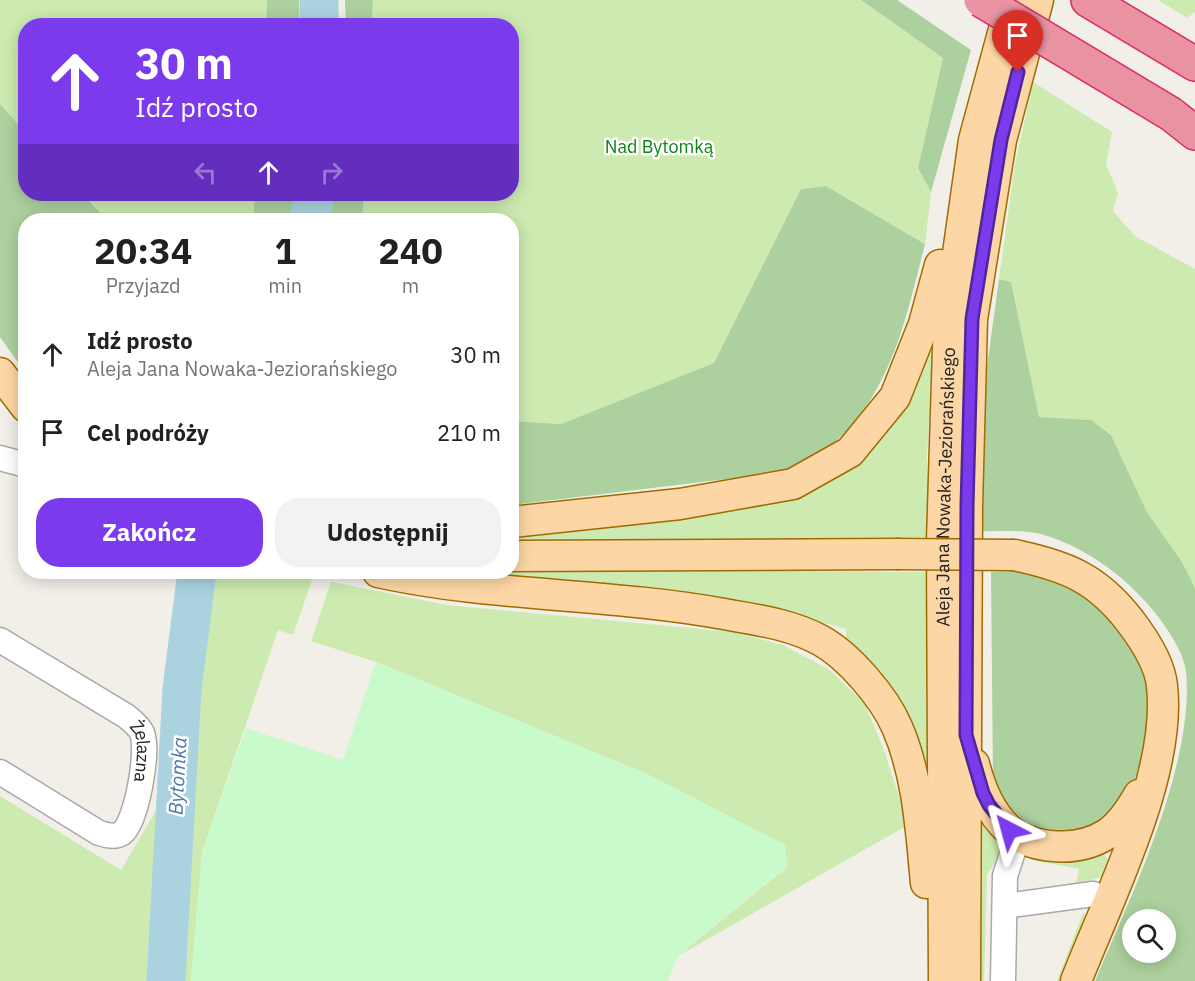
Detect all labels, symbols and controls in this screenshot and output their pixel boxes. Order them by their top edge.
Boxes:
pin [992,10,1043,72]
icon: arrive [1001,19,1034,52]
text: 30 m [135,36,233,91]
icon: ahead [36,42,114,120]
text: Idź prosto [135,89,258,124]
park label: Nad Bytomką [605,135,714,158]
icon: left [189,156,222,189]
icon: ahead [252,156,285,189]
icon: right [315,156,348,189]
text: 20:34 [94,227,192,274]
text: 1 [274,227,296,274]
text: 240 [378,227,443,274]
text: Przyjazd [106,272,181,299]
text: min [268,272,302,299]
text: m [402,272,419,299]
text: Idź prosto [87,326,193,355]
icon: ahead [36,338,69,371]
text: 30 m [450,340,501,369]
street label: Aleja Jana Nowaka-Jeziorańskiego [930,347,960,627]
text: Aleja Jana Nowaka-Jeziorańskiego [87,355,398,382]
icon: arrive [36,416,69,449]
text: Cel podróży [87,418,209,447]
text: 210 m [437,418,501,447]
button: Zakończ [36,498,263,567]
button: Udostępnij [275,498,501,567]
street label: Żelazna [126,715,156,784]
water label: Bytomka [161,736,193,816]
position arrow [977,798,1041,862]
map controls [1122,909,1176,963]
button: search [1122,909,1176,963]

